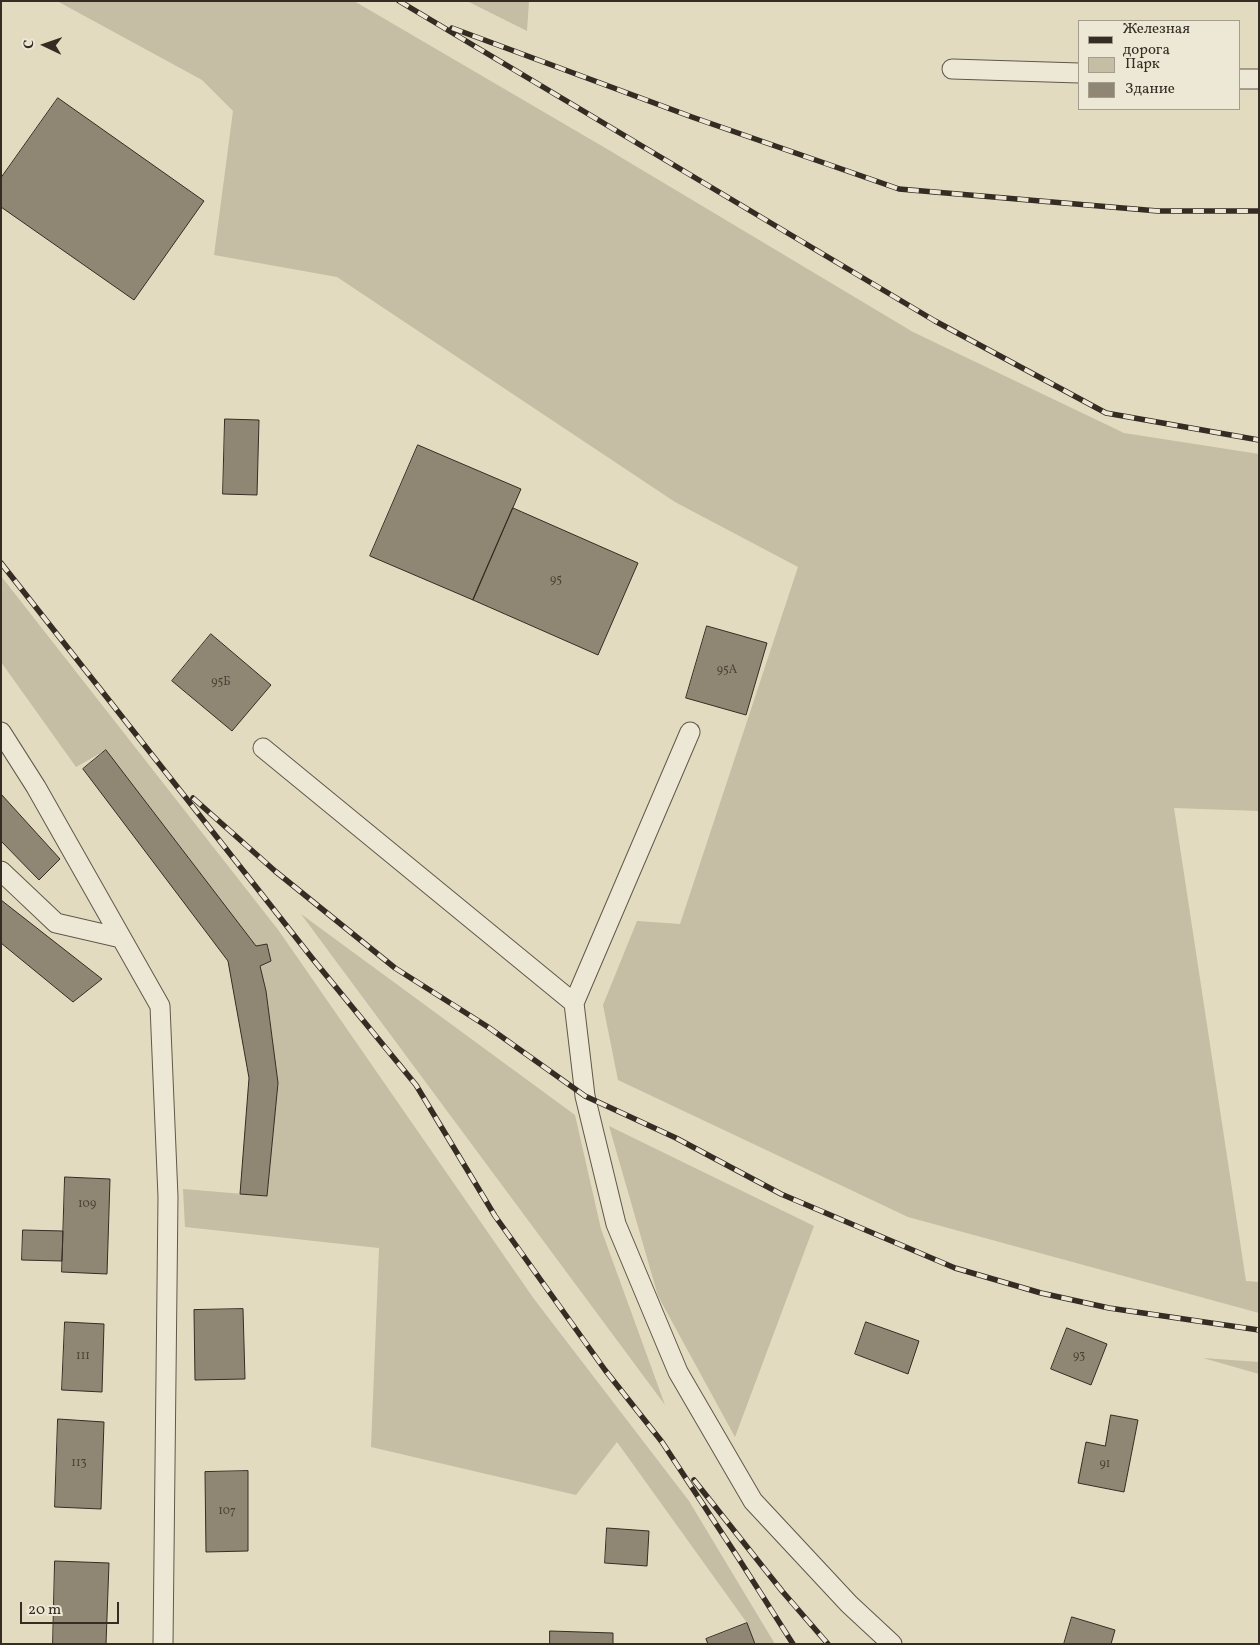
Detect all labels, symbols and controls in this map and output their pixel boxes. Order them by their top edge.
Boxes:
text: Железная дорога [1123,19,1190,61]
north arrow [20,20,70,70]
legend [1078,20,1240,110]
text: С [20,39,39,49]
text: Парк [1125,54,1160,75]
text: Здание [1125,79,1175,100]
house number: 95 [550,574,562,588]
house number: 95А [717,664,737,678]
house number: 95Б [211,676,231,690]
house number: 109 [78,1198,96,1212]
house number: 111 [76,1350,90,1364]
house number: 93 [1073,1350,1085,1364]
house number: 113 [71,1457,87,1471]
house number: 91 [1100,1458,1110,1472]
house number: 107 [218,1505,236,1519]
scale bar [22,1592,121,1624]
text: 20 m [28,1600,61,1621]

